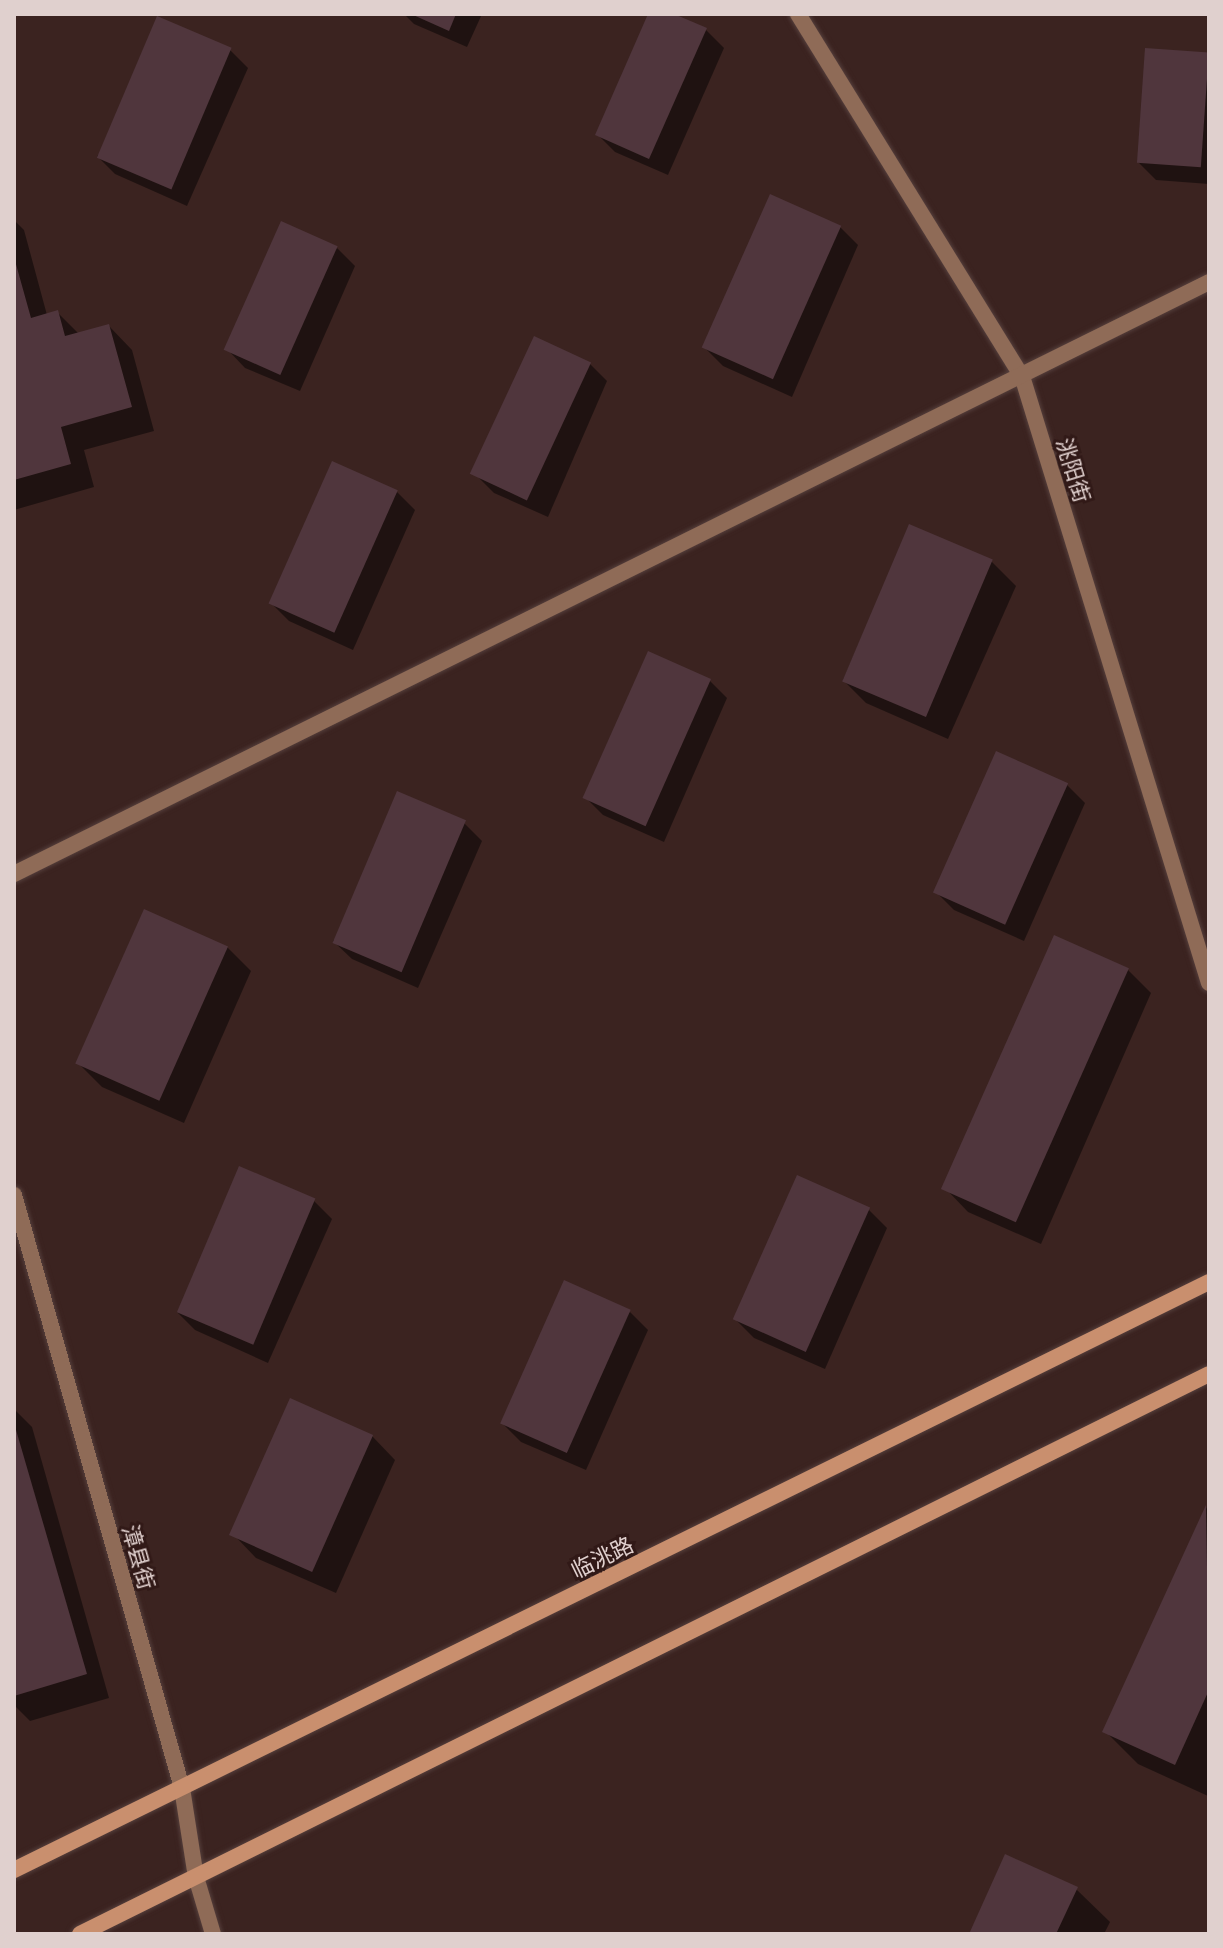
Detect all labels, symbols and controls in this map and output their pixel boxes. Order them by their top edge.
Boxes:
street label: 洮阳街 [1052,435,1096,505]
street label: 漳县街 [117,1522,161,1592]
street label: 临洮路 [567,1531,637,1583]

